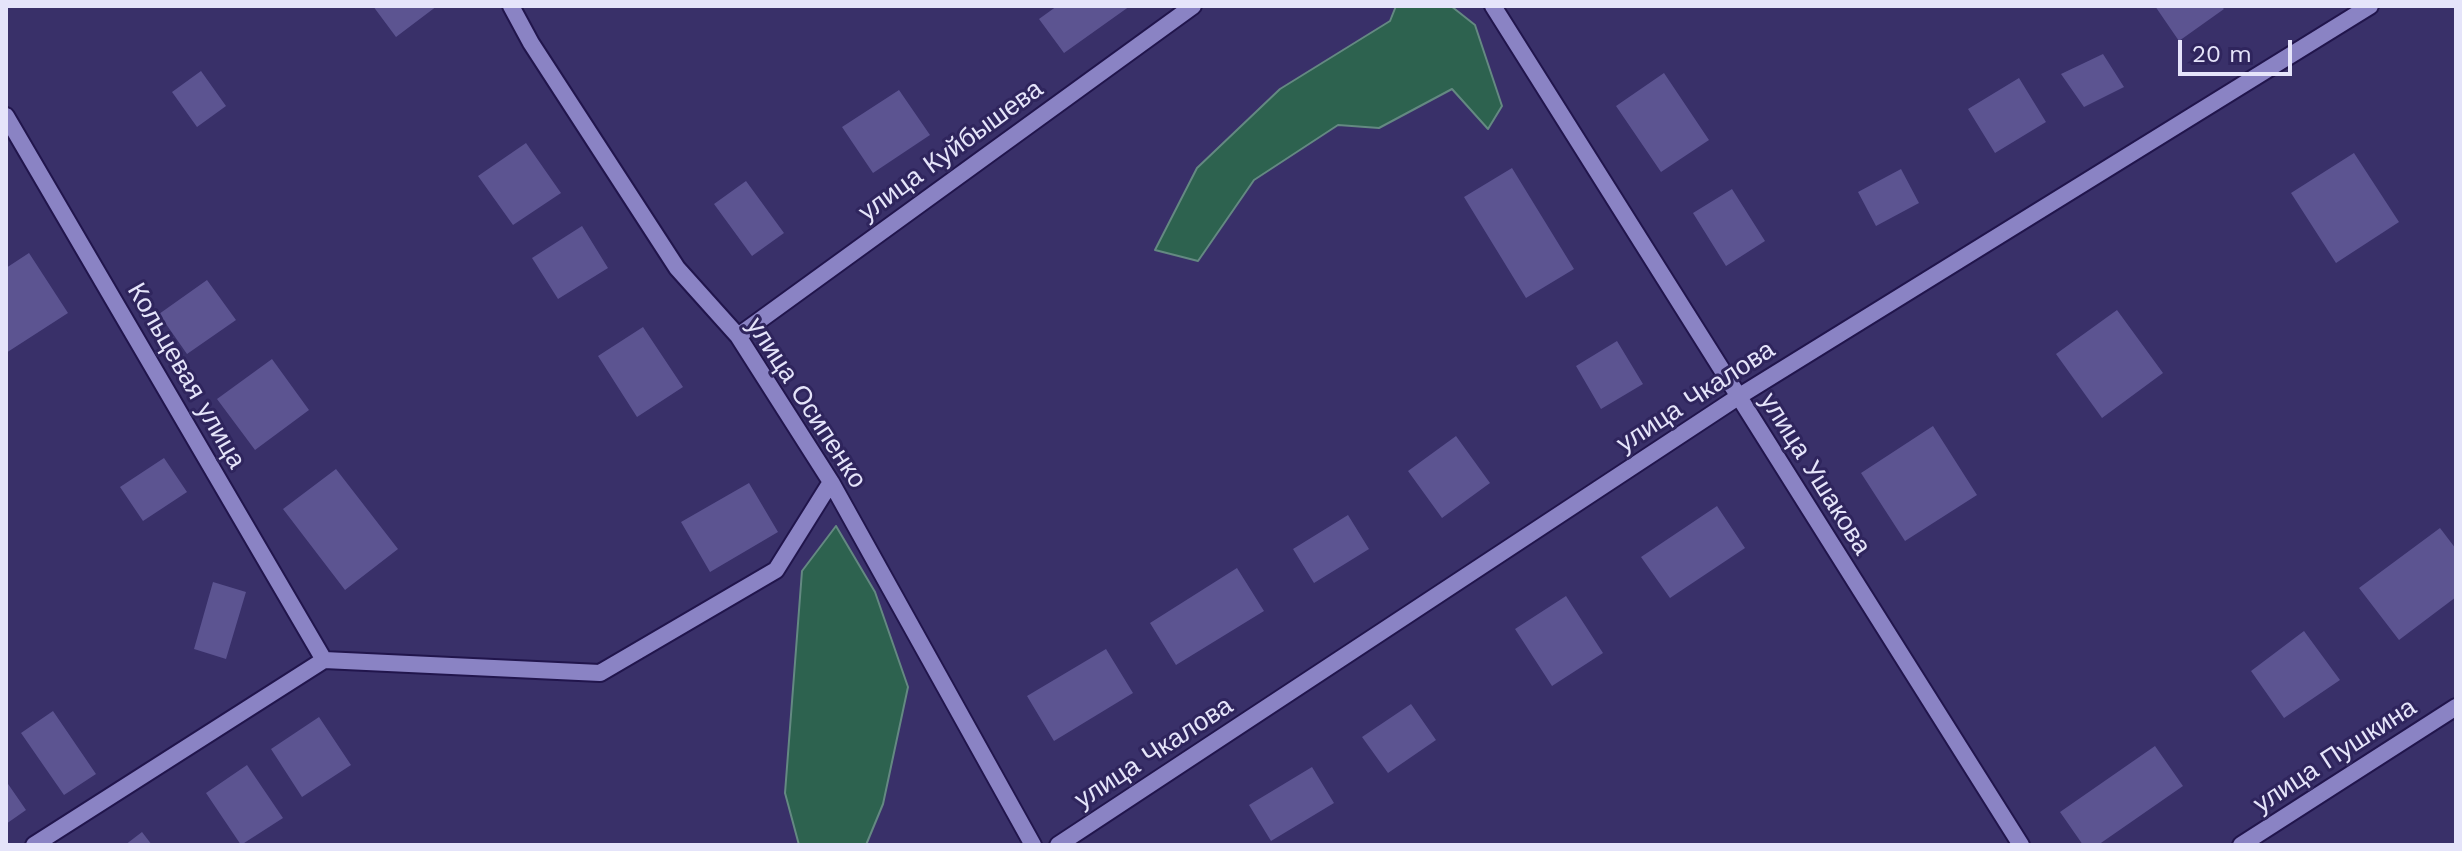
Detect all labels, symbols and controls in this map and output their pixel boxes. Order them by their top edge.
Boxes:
scale bar [2182,24,2296,74]
text: 20 m [2192,40,2252,68]
street label: улица Куйбышева [853,74,1049,228]
street label: Кольцевая улица [120,278,252,474]
street label: улица Осипенко [739,312,873,494]
street label: улица Чкалова [1611,334,1781,460]
street label: улица Ушакова [1753,387,1877,561]
street label: улица Чкалова [1069,690,1239,816]
street label: улица Пушкина [2248,692,2422,820]

